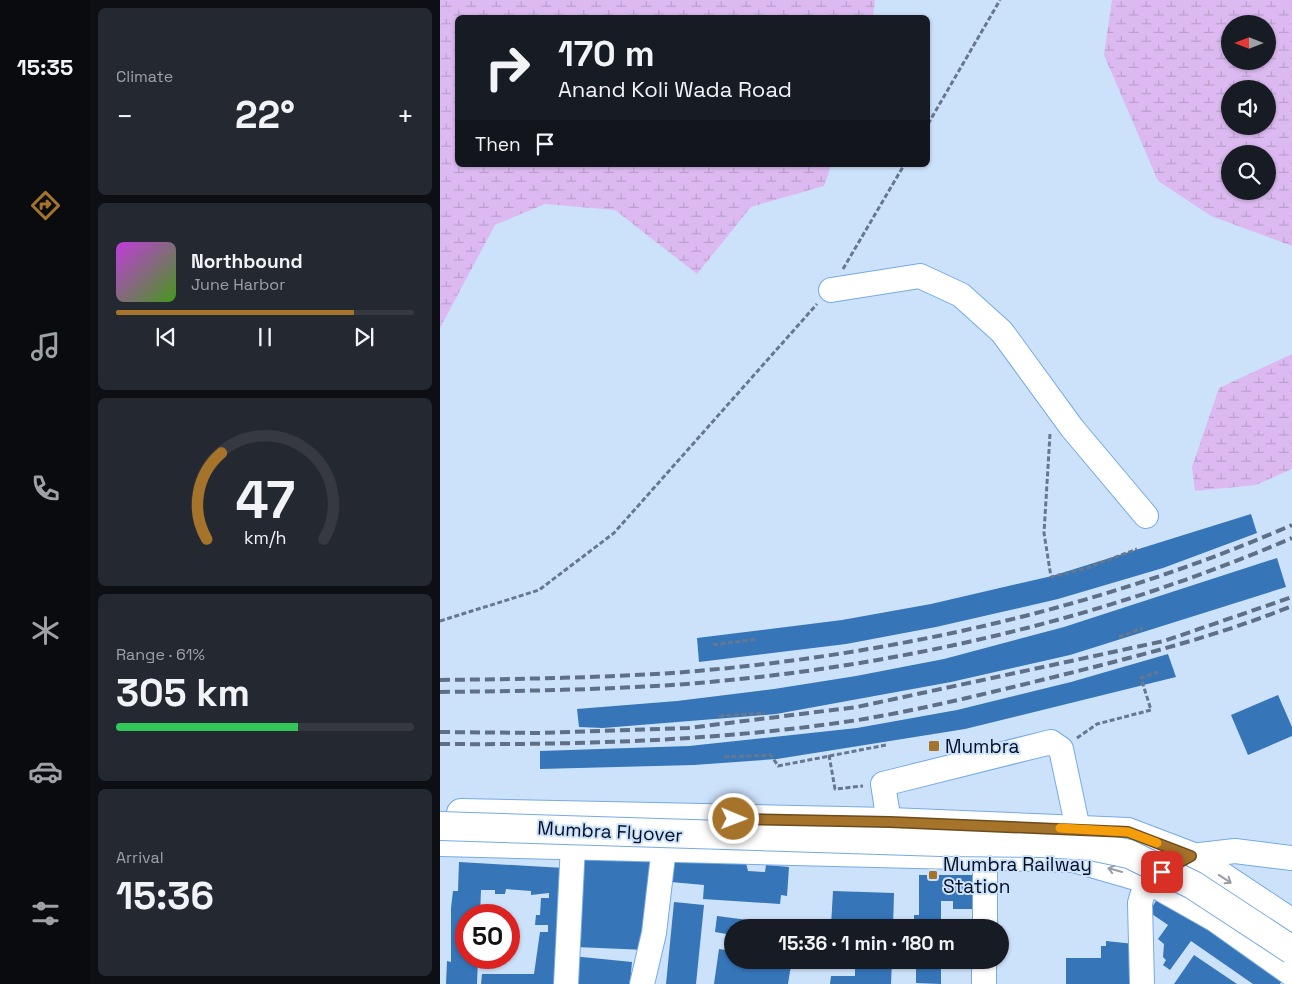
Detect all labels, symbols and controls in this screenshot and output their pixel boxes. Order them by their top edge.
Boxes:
north arrow [1221,15,1276,70]
map controls [1221,15,1276,200]
text: 170 m [558,32,655,76]
icon: right [475,35,540,100]
text: 15:35 [17,53,73,81]
text: Climate [116,66,173,87]
text: Anand Koli Wada Road [558,75,792,103]
button: sound [1221,80,1276,135]
text: 22° [235,91,295,139]
text: − [116,98,133,134]
text: + [397,98,414,134]
icon: arrive [531,130,559,158]
text: Then [475,132,521,157]
button: search [1221,145,1276,200]
icon: directions [28,188,63,223]
text: Northbound [191,249,303,274]
text: June Harbor [191,274,285,295]
icon: previous [152,323,180,351]
icon: pause [251,323,279,351]
icon: next [350,323,378,351]
icon: music [28,329,63,364]
text: 47 [235,467,295,533]
icon: phone [28,471,63,506]
text: km/h [244,526,286,549]
icon: climate [28,613,63,648]
text: Range · 61% [116,644,205,665]
text: 305 km [116,669,250,717]
place label: Mumbra [945,734,1019,759]
marker: Mumbra [927,739,941,753]
icon: car [28,754,63,789]
position arrow [707,792,759,844]
street label: Mumbra Flyover [537,815,683,848]
text: Arrival [116,847,164,868]
pin [1141,851,1183,893]
place label: Mumbra Railway Station [943,852,1092,899]
icon: arrive [1148,858,1176,886]
one-way arrow [1107,865,1123,874]
marker: Mumbra Railway Station [927,869,939,881]
text: 15:36 [116,872,214,920]
one-way arrow [1218,873,1232,884]
icon: filters [28,896,63,931]
speed limit sign: 50 [455,904,520,969]
text: 15:36 · 1 min · 180 m [778,931,955,956]

